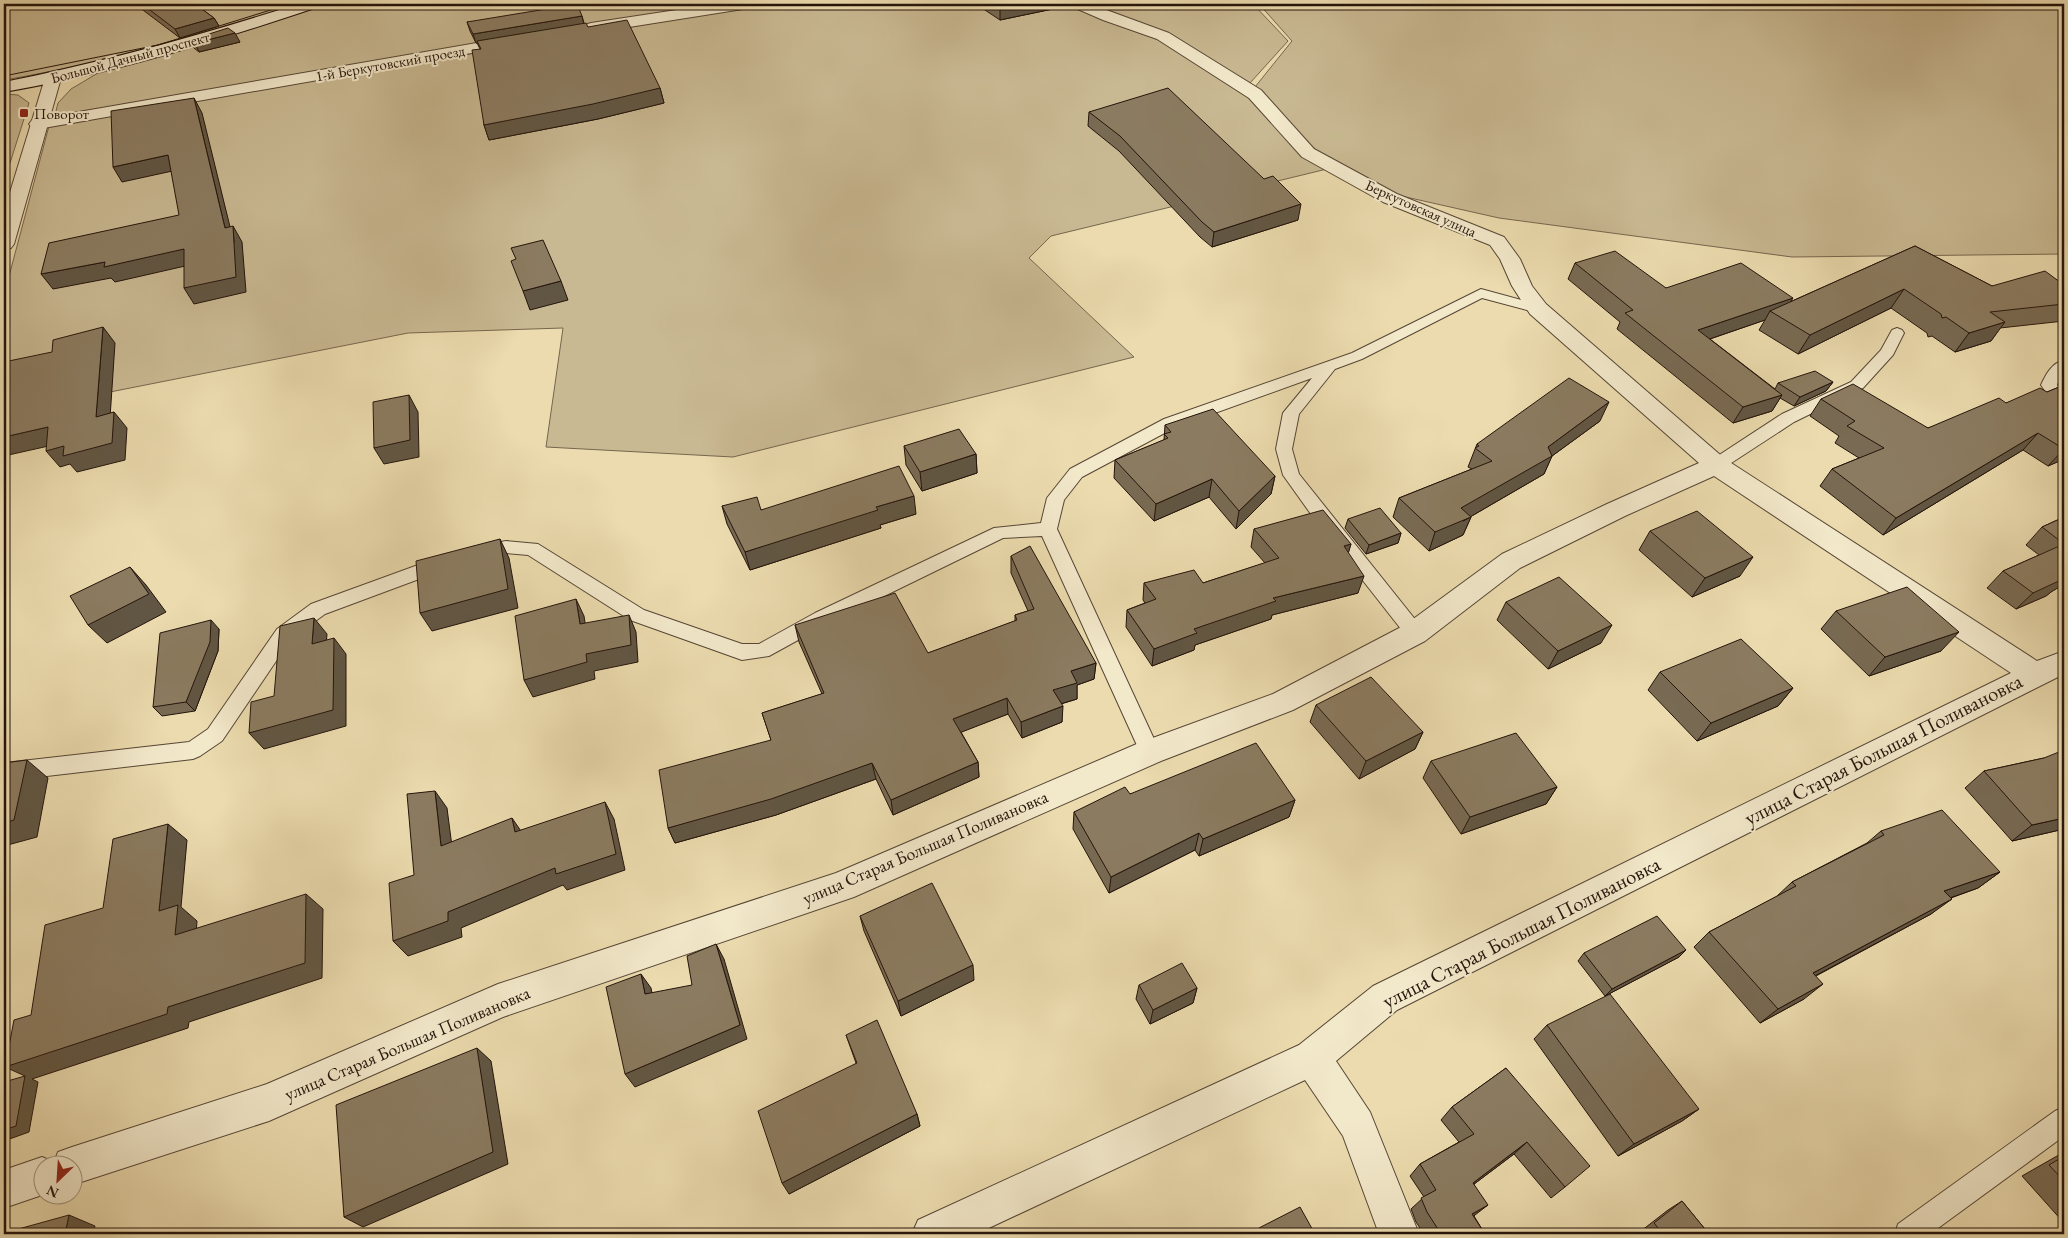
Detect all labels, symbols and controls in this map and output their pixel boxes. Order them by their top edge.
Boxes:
street label: Большой Дачный проспект [48,27,212,87]
street label: 1-й Беркутовский проезд [314,40,466,85]
place label: Поворот [34,104,89,123]
marker: Поворот [18,107,30,119]
street label: Беркутовская улица [1362,175,1480,241]
street label: улица Старая Большая Поливановка [1739,667,2027,831]
street label: улица Старая Большая Поливановка [799,784,1052,909]
street label: улица Старая Большая Поливановка [1377,850,1665,1014]
street label: улица Старая Большая Поливановка [281,980,534,1105]
north arrow [32,1156,82,1206]
text: N [43,1181,61,1202]

